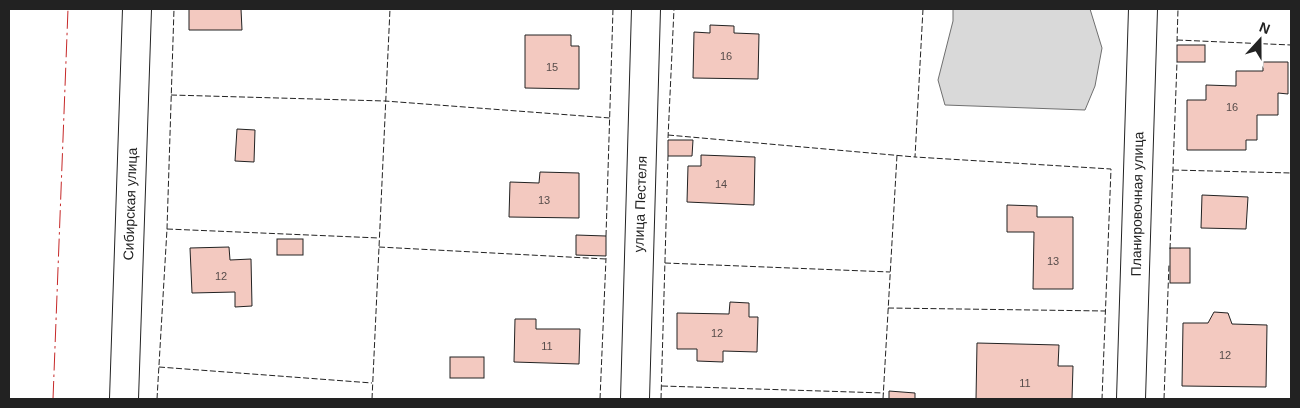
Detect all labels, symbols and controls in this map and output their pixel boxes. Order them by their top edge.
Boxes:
north arrow [1235,15,1285,65]
text: N [1257,19,1272,37]
house number: 16 [720,50,732,62]
house number: 15 [546,61,558,73]
house number: 16 [1226,101,1238,113]
street label: Планировочная улица [1128,131,1146,276]
street label: Сибирская улица [120,147,140,261]
street label: улица Пестеля [630,155,650,253]
house number: 14 [715,178,727,190]
house number: 13 [538,194,550,206]
house number: 13 [1047,255,1059,267]
house number: 12 [215,270,227,282]
house number: 12 [711,327,723,339]
house number: 11 [541,340,553,352]
house number: 12 [1219,349,1231,361]
house number: 11 [1019,377,1031,389]

